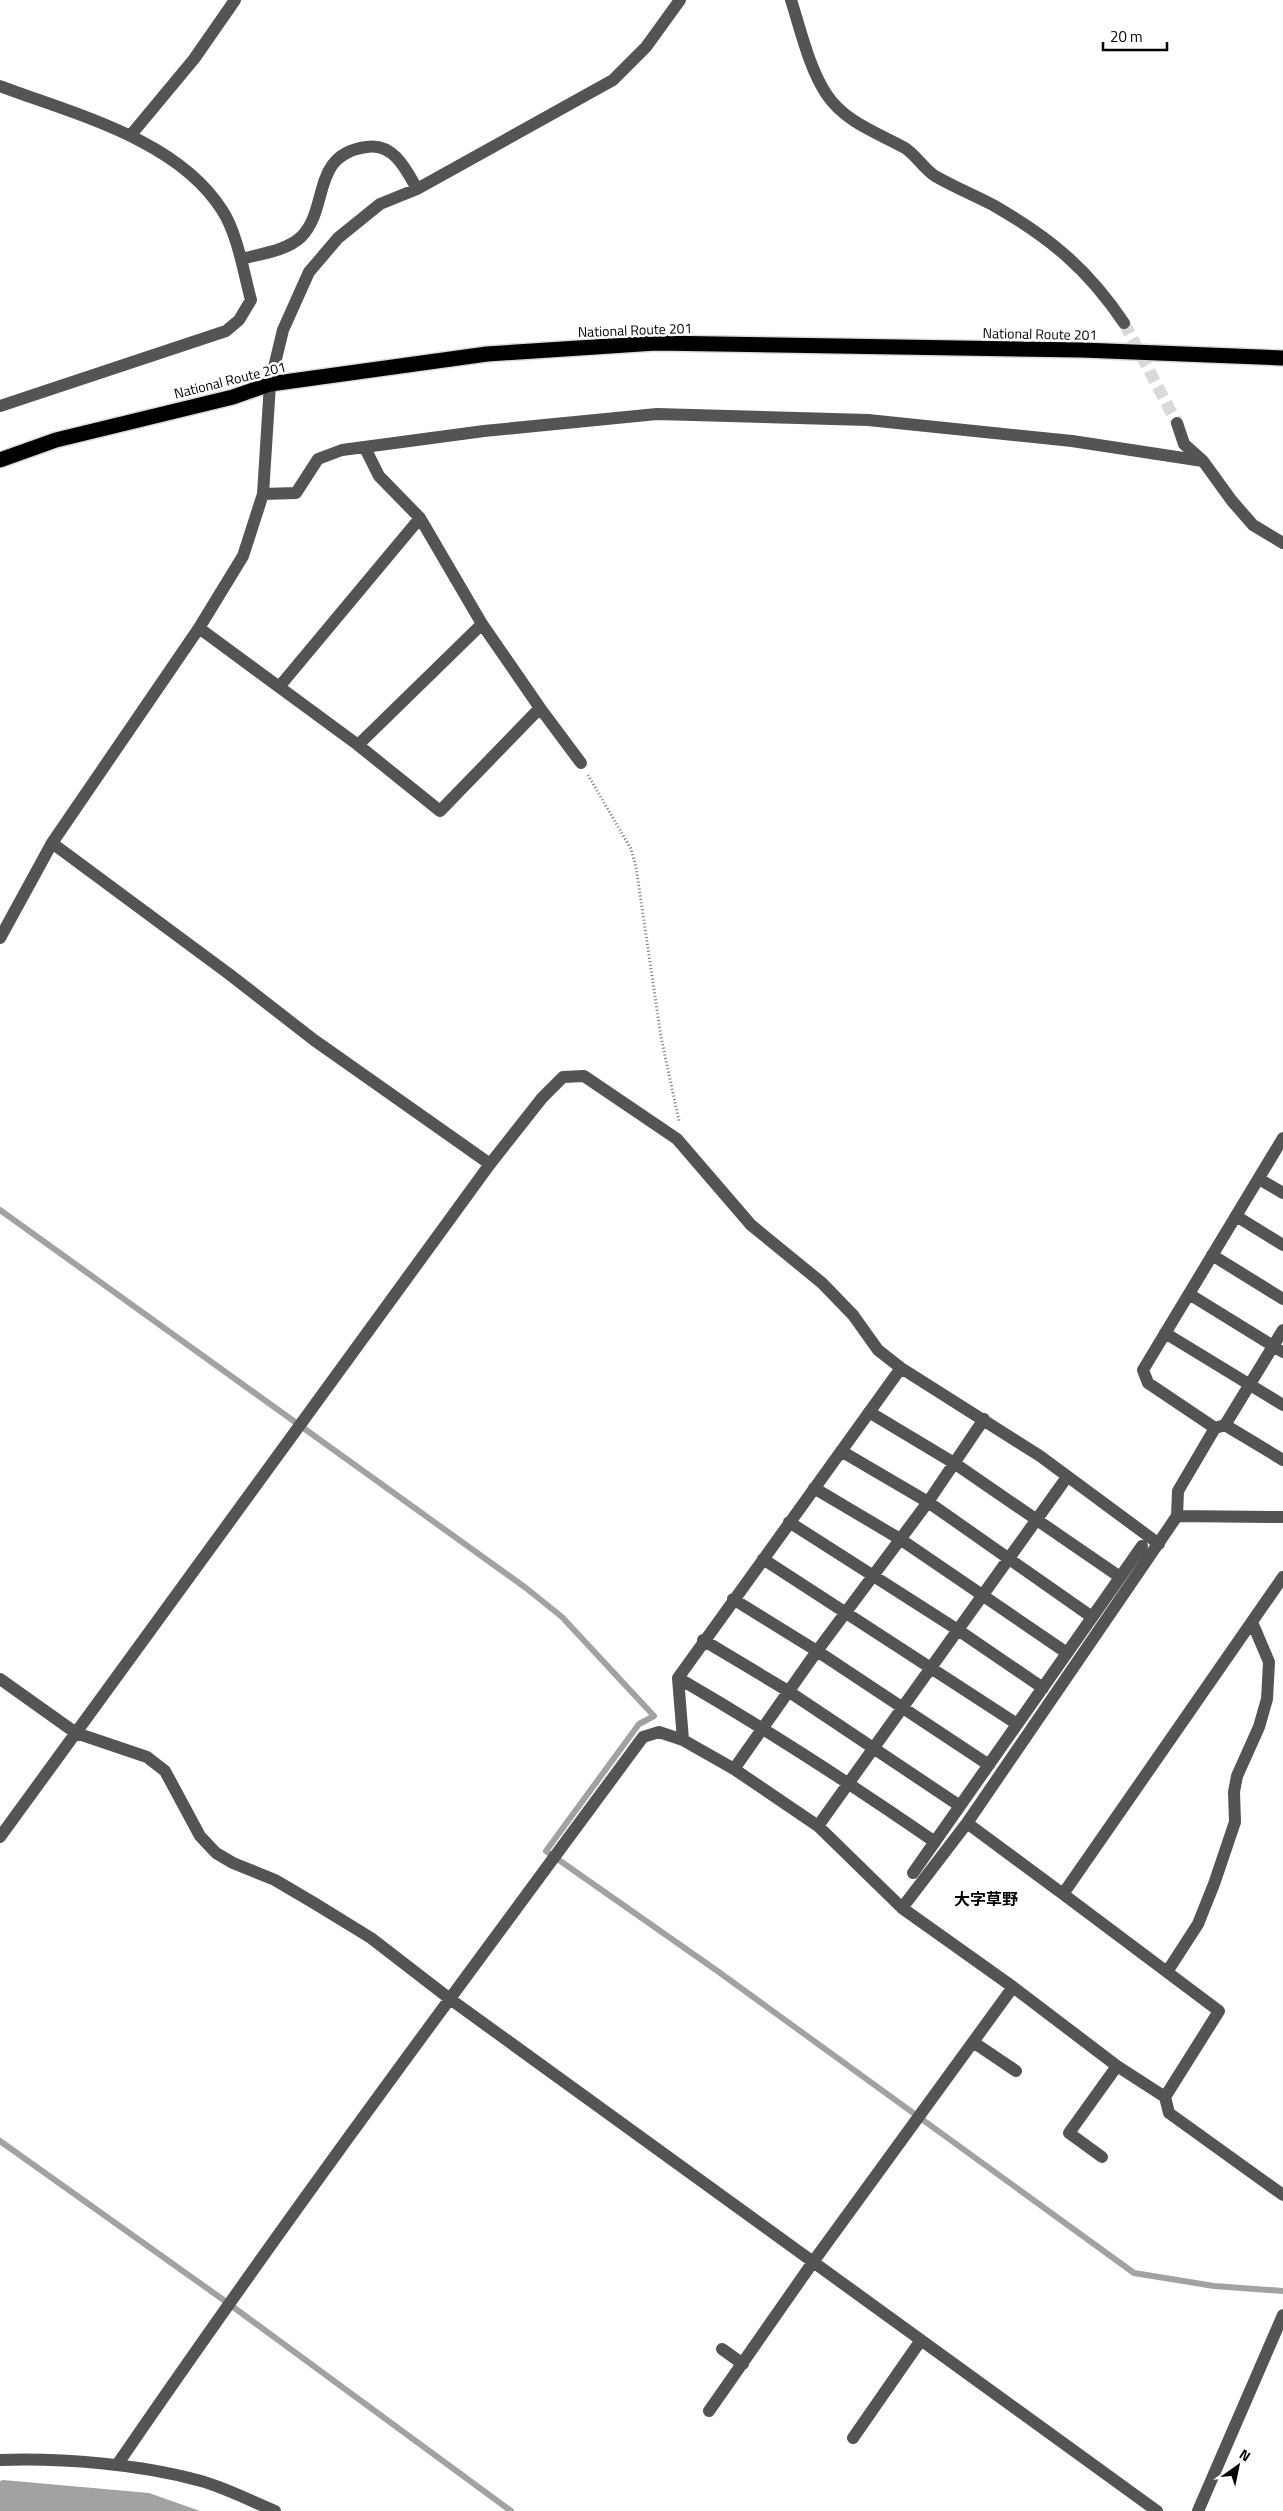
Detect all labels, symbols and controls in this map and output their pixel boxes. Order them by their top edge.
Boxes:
scale bar [1103,20,1167,52]
text: 20 m [1110,25,1143,48]
street label: National Route 201 [577,317,693,342]
street label: National Route 201 [983,322,1097,345]
street label: National Route 201 [172,355,288,404]
district label: 大字草野 [954,1887,1018,1911]
north arrow [1213,2441,1263,2491]
text: N [1236,2443,1255,2466]

